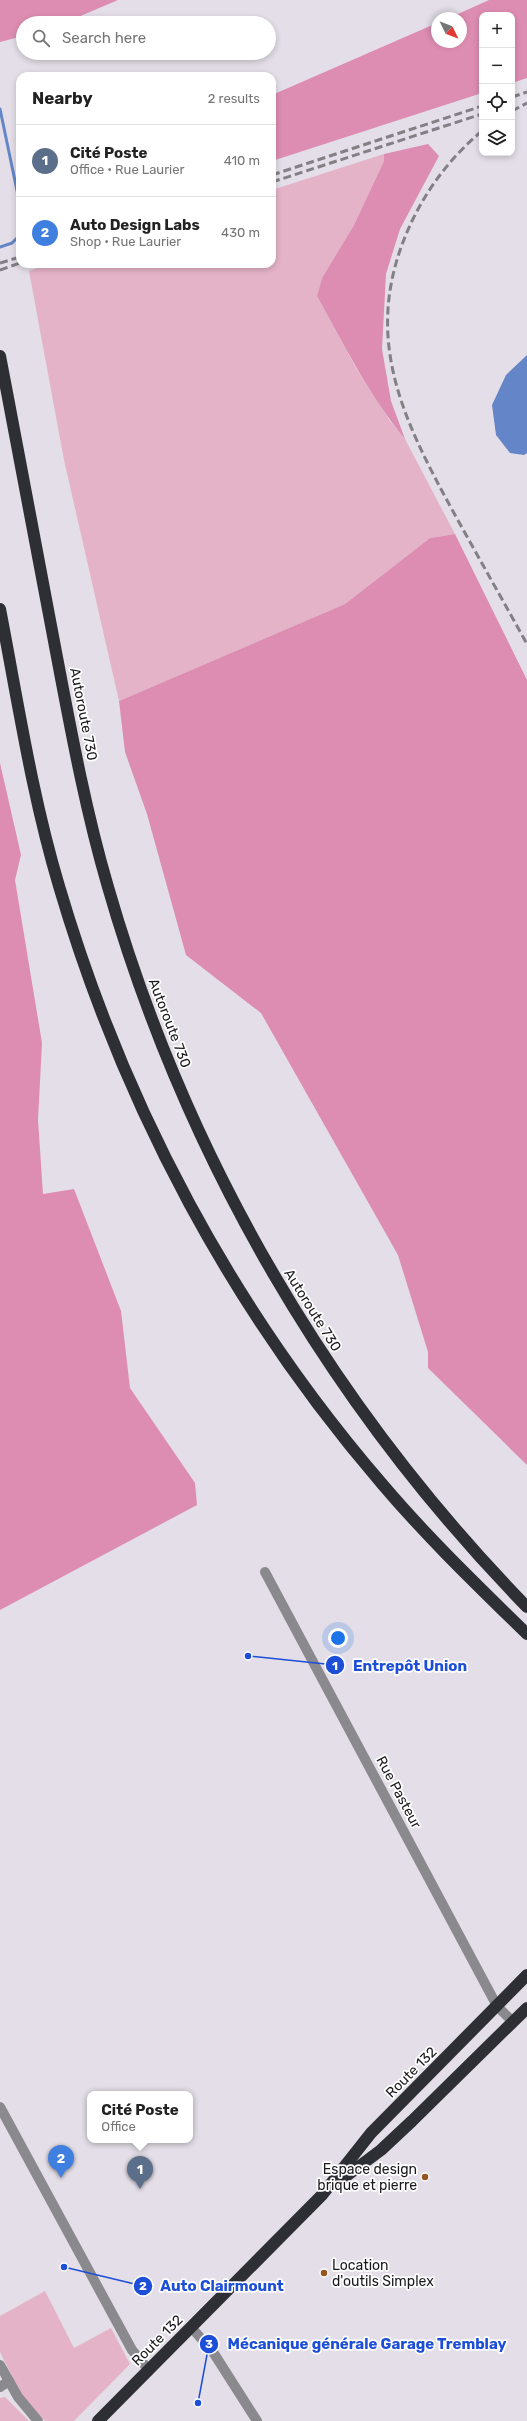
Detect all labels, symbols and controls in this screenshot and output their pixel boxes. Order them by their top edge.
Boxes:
north arrow [431,12,467,48]
map controls [479,12,515,156]
button: + [479,12,515,48]
search box [16,16,276,60]
icon: search [30,27,52,49]
text: Search here [62,29,146,47]
button: − [479,48,515,84]
button: locate [479,84,515,120]
text: Nearby [32,88,93,108]
text: 2 results [208,91,260,106]
button: layers [479,120,515,156]
text: Cité Poste [70,144,147,162]
text: 1 [42,153,48,168]
text: 410 m [224,153,260,168]
text: Office · Rue Laurier [70,162,184,177]
text: Auto Design Labs [70,216,200,234]
text: 2 [41,225,49,240]
text: 430 m [221,225,260,240]
text: Shop · Rue Laurier [70,234,181,249]
street label: Autoroute 730 [66,666,101,762]
street label: Autoroute 730 [145,976,194,1070]
street label: Autoroute 730 [280,1266,345,1355]
your location [328,1628,348,1648]
callout: Entrepôt Union [325,1652,475,1679]
text: Entrepôt Union [353,1657,467,1675]
text: 1 [332,1659,338,1673]
street label: Rue Pasteur [372,1753,425,1832]
street label: Route 132 [382,2043,440,2101]
popup [87,2091,193,2143]
text: Cité Poste [101,2101,179,2119]
text: Office [101,2119,136,2134]
pin: 2 [48,2145,74,2178]
pin: 1 [127,2156,153,2189]
place label: Espace design brique et pierre [317,2161,417,2194]
marker: Espace design brique et pierre [420,2172,430,2182]
place label: Location d'outils Simplex [332,2257,434,2290]
marker: Location d'outils Simplex [319,2268,329,2278]
callout: Auto Clairmount [133,2273,292,2300]
text: Auto Clairmount [160,2277,284,2295]
text: 2 [139,2279,147,2293]
street label: Route 132 [128,2311,186,2369]
callout: Mécanique générale Garage Tremblay [199,2330,514,2357]
text: Mécanique générale Garage Tremblay [228,2335,506,2353]
text: 3 [205,2337,213,2351]

